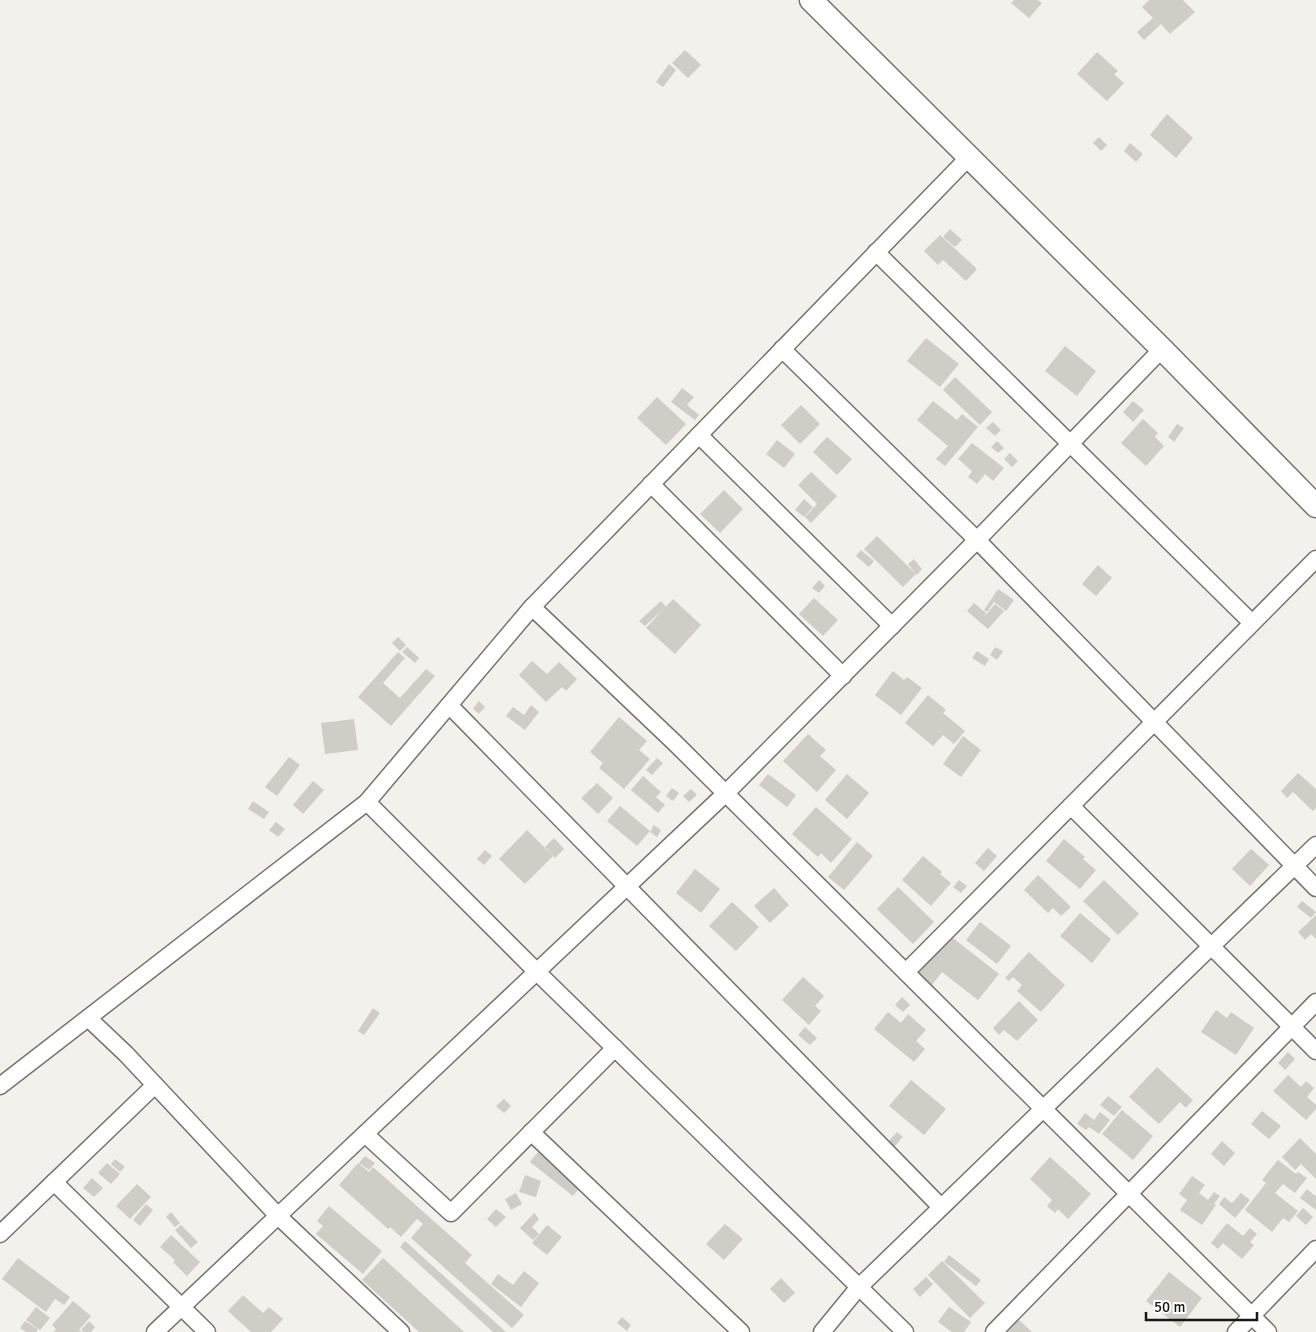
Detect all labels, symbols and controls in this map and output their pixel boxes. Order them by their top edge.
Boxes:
scale bar [1146,1290,1257,1322]
text: 50 m [1154,1298,1185,1316]

